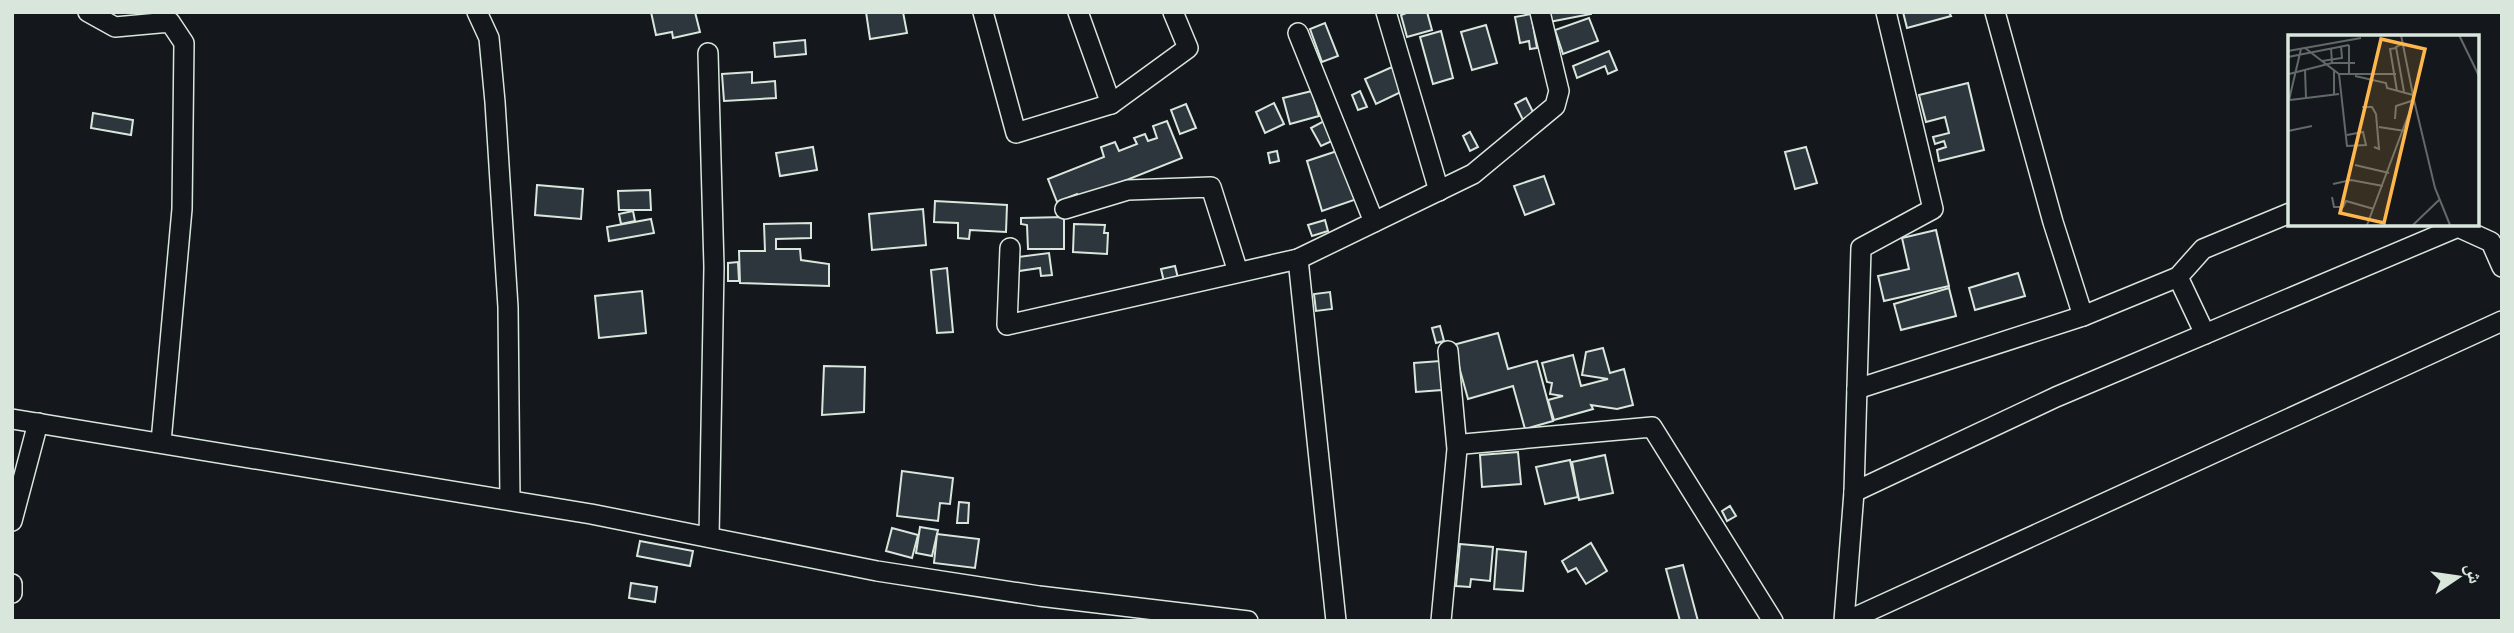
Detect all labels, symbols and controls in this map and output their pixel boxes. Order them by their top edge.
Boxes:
inset map [2288,35,2479,226]
north arrow [2423,542,2493,612]
text: ش [2460,560,2489,586]

